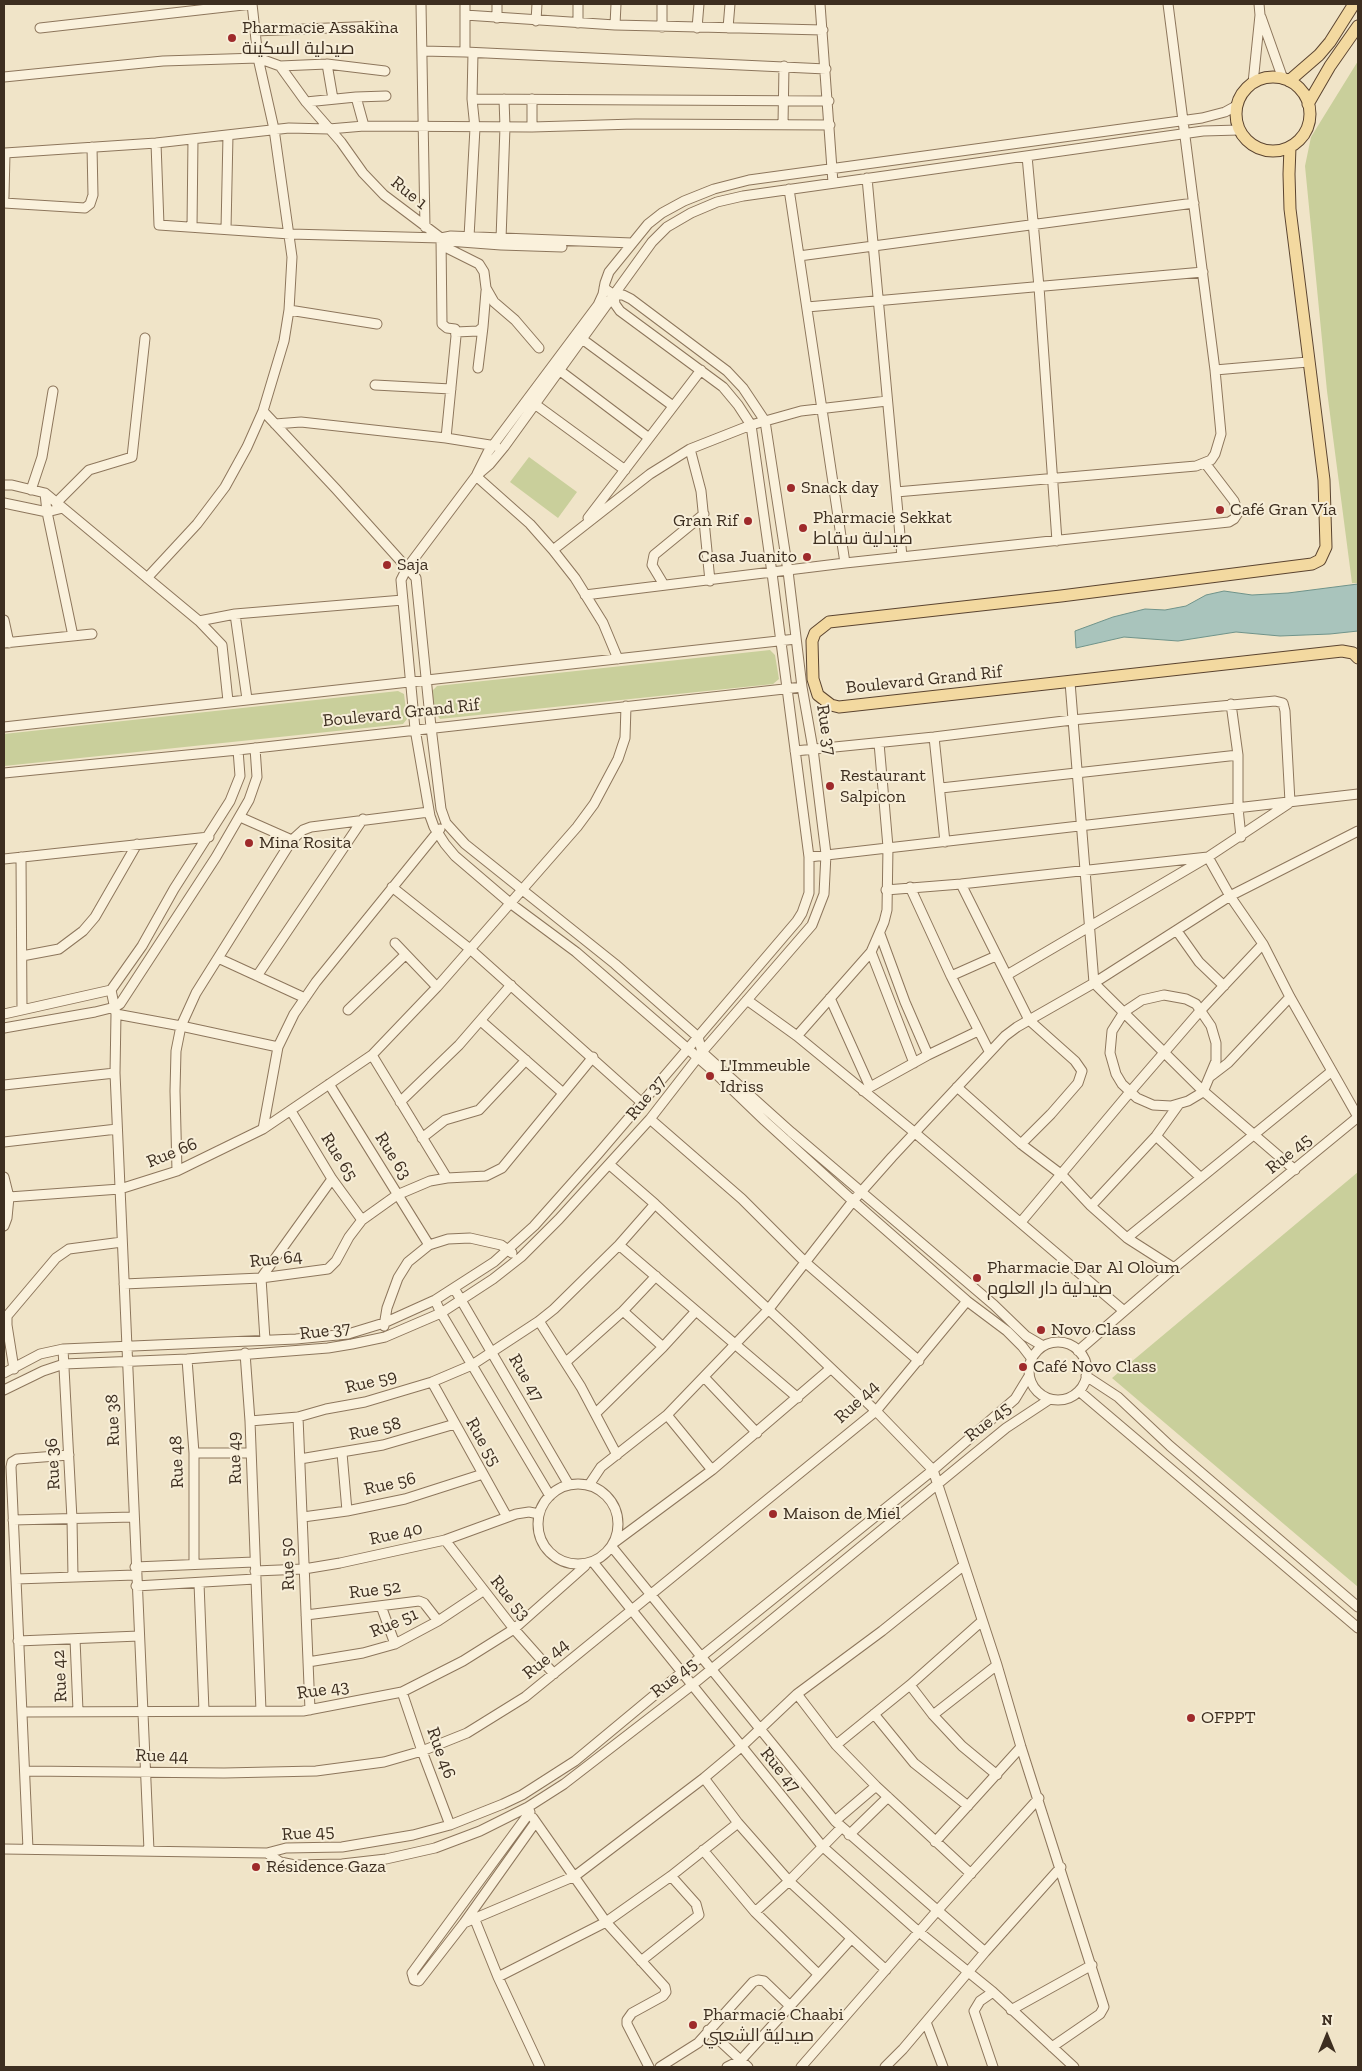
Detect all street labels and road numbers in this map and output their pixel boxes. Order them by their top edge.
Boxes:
street label: Rue 1 [386,172,432,214]
street label: Boulevard Grand Rif [845,661,1003,699]
street label: Boulevard Grand Rif [322,694,480,732]
street label: Rue 37 [811,703,841,757]
street label: Rue 37 [622,1071,670,1125]
street label: Rue 63 [370,1128,416,1184]
street label: Rue 65 [316,1129,362,1185]
street label: Rue 45 [1262,1129,1316,1179]
street label: Rue 66 [143,1133,201,1173]
street label: Rue 64 [249,1245,303,1273]
street label: Rue 37 [298,1317,352,1345]
street label: Rue 47 [504,1350,548,1406]
street label: Rue 59 [343,1365,399,1399]
street label: Rue 44 [830,1376,884,1428]
street label: Rue 38 [101,1394,125,1446]
street label: Rue 45 [961,1397,1015,1447]
street label: Rue 58 [347,1413,403,1445]
street label: Rue 55 [461,1414,505,1470]
street label: Rue 49 [223,1431,247,1485]
street label: Rue 48 [165,1435,189,1489]
street label: Rue 36 [41,1437,65,1491]
street label: Rue 56 [362,1468,418,1500]
street label: Rue 40 [367,1518,425,1550]
street label: Rue 50 [276,1537,300,1591]
street label: Rue 53 [485,1571,535,1625]
street label: Rue 52 [348,1576,402,1604]
street label: Rue 51 [367,1603,421,1643]
street label: Rue 44 [519,1634,573,1684]
street label: Rue 42 [48,1649,72,1703]
street label: Rue 45 [647,1653,701,1703]
street label: Rue 43 [296,1676,350,1704]
street label: Rue 46 [422,1724,460,1782]
street label: Rue 47 [755,1743,805,1797]
street label: Rue 44 [135,1745,189,1767]
street label: Rue 45 [281,1820,335,1846]

